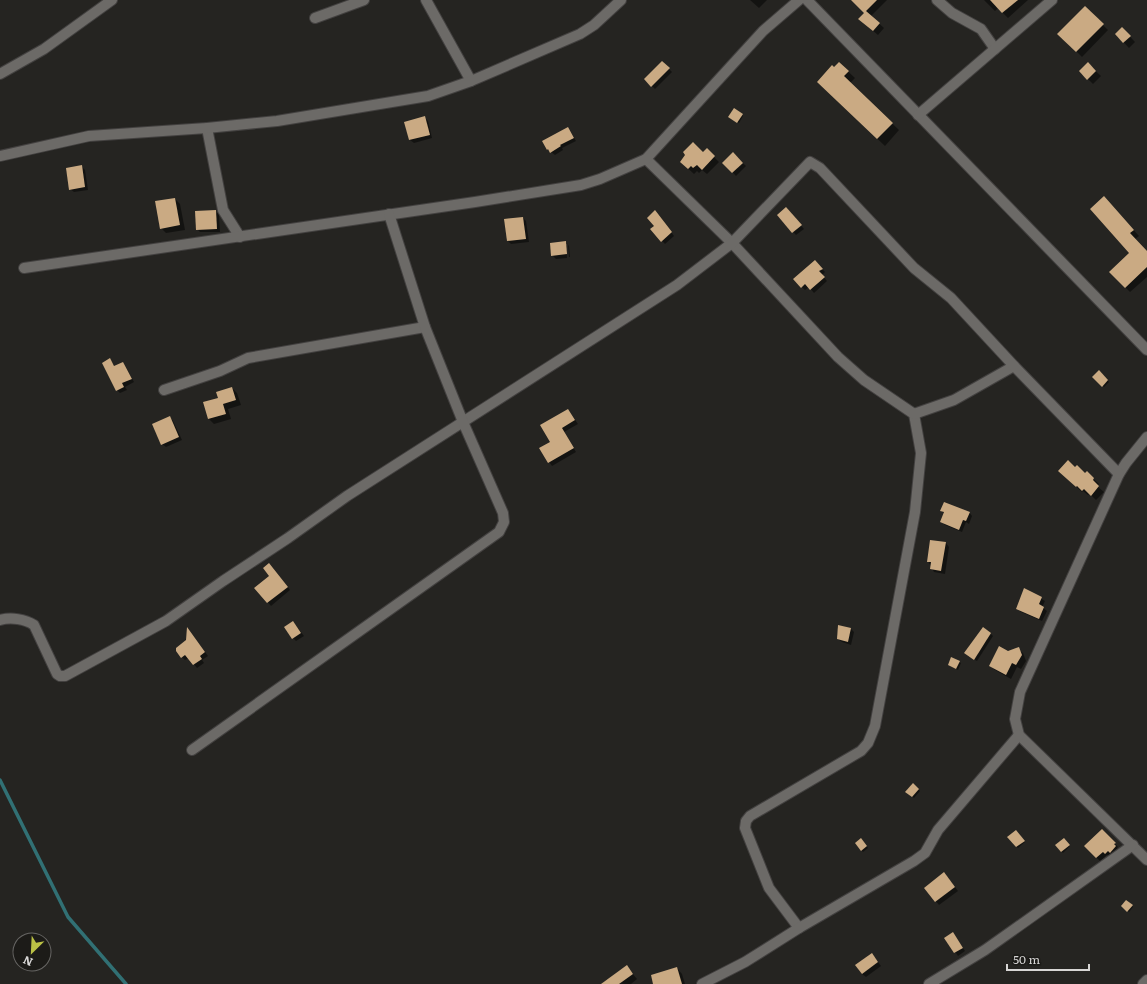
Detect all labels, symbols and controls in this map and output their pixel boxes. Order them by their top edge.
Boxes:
north arrow [12,932,52,972]
scale bar [1007,946,1089,972]
text: 50 m [1013,950,1040,968]
text: N [20,953,35,971]

